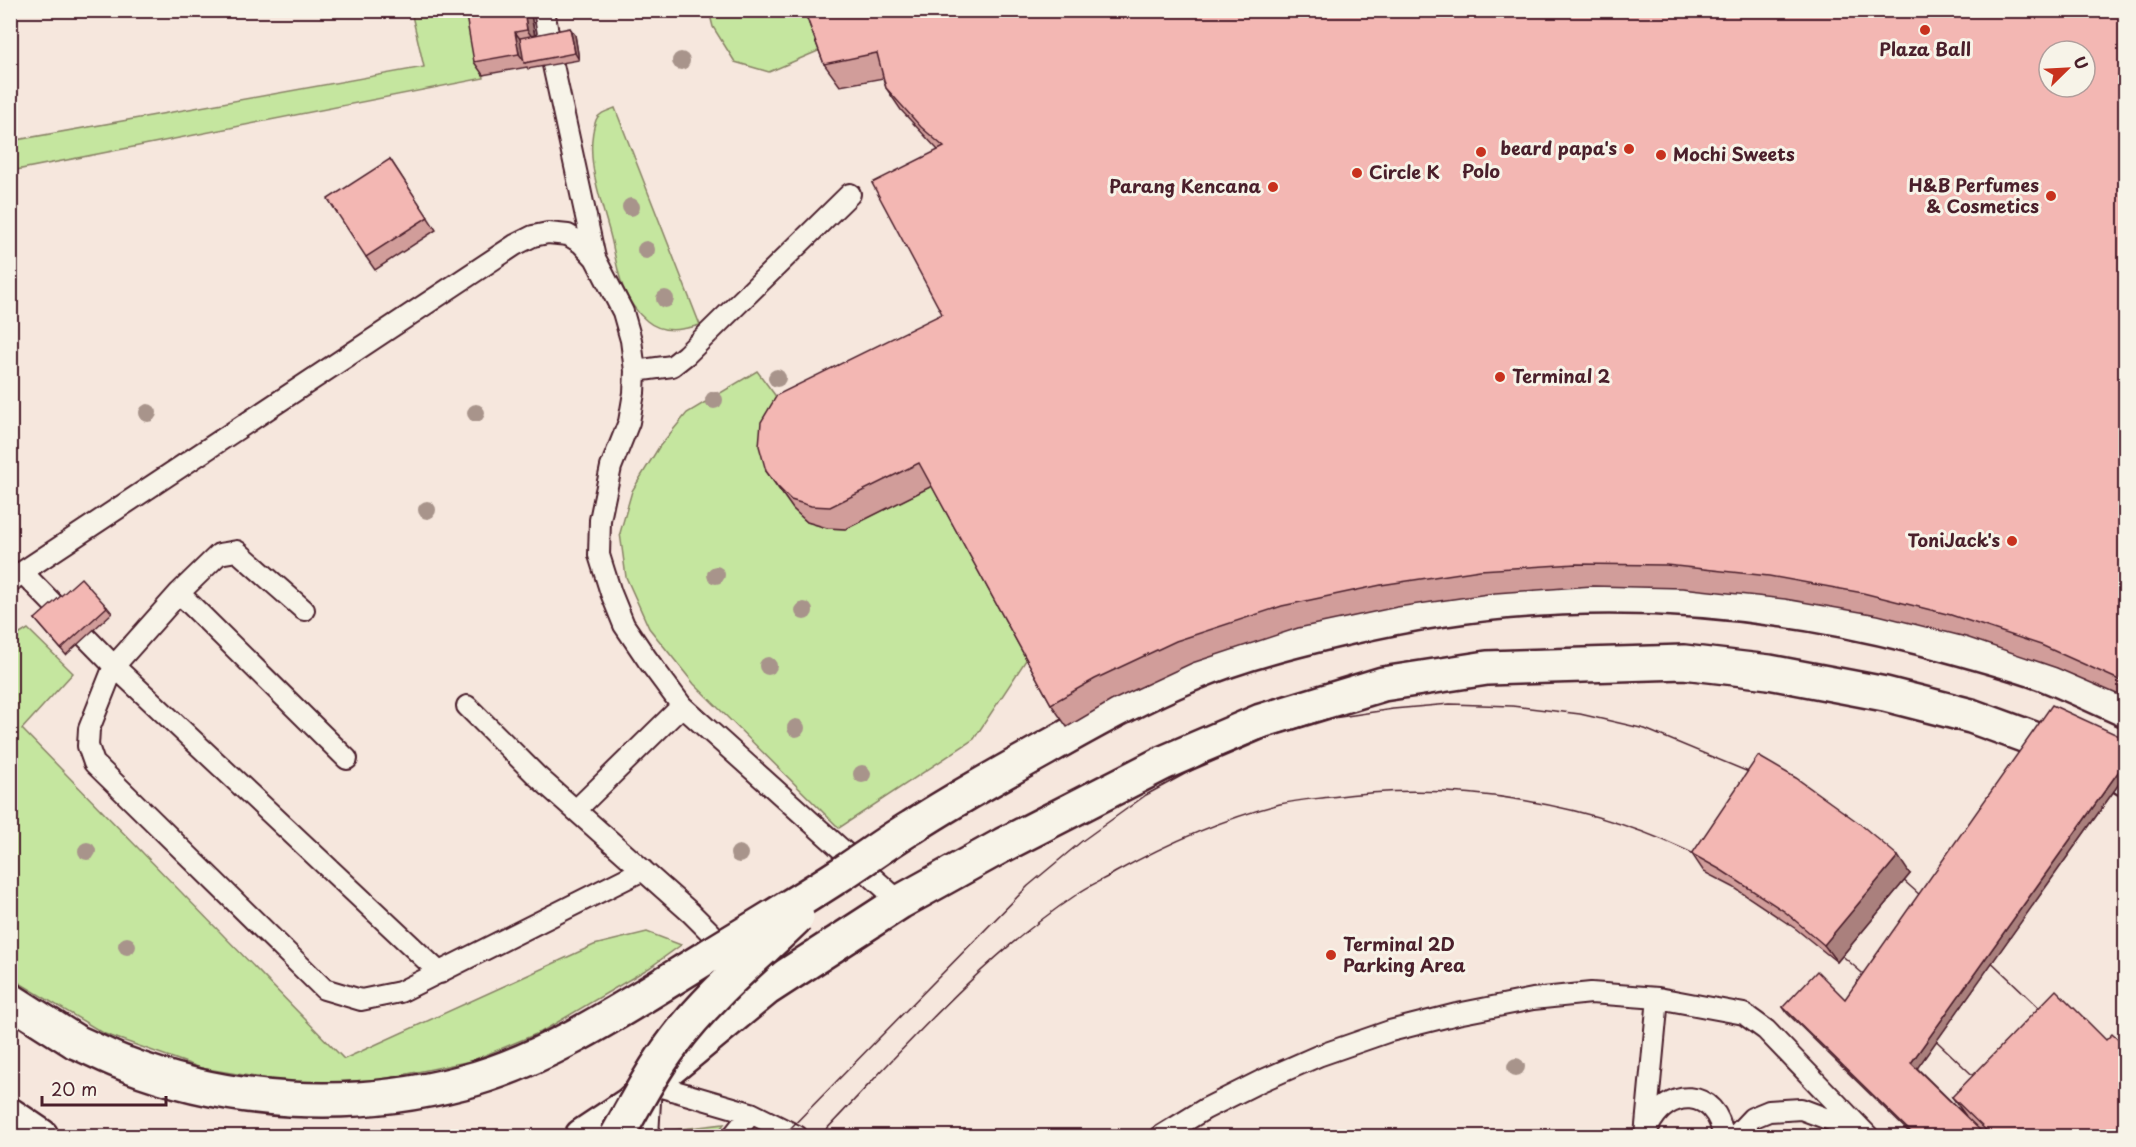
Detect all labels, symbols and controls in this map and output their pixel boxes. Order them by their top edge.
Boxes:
marker: Plaza Ball [1918,23,1932,37]
place label: Plaza Ball [1879,35,1971,62]
north arrow [2037,39,2097,99]
text: U [2068,52,2095,73]
place label: beard papa's [1500,134,1617,161]
place label: Mochi Sweets [1673,140,1795,167]
marker: beard papa's [1622,142,1636,156]
marker: Polo [1474,145,1488,159]
marker: Mochi Sweets [1654,148,1668,162]
place label: Polo [1462,157,1500,184]
place label: Circle K [1369,158,1440,185]
marker: Circle K [1350,166,1364,180]
place label: H&B Perfumes & Cosmetics [1909,171,2039,219]
place label: Parang Kencana [1109,172,1261,199]
marker: Parang Kencana [1266,180,1280,194]
marker: H&B Perfumes & Cosmetics [2044,189,2058,203]
place label: Terminal 2 [1512,362,1611,389]
marker: Terminal 2 [1493,370,1507,384]
place label: ToniJack's [1908,526,2000,553]
marker: ToniJack's [2005,534,2019,548]
place label: Terminal 2D Parking Area [1343,930,1466,978]
marker: Terminal 2D Parking Area [1324,948,1338,962]
scale bar [42,1069,166,1107]
text: 20 m [51,1075,97,1102]

